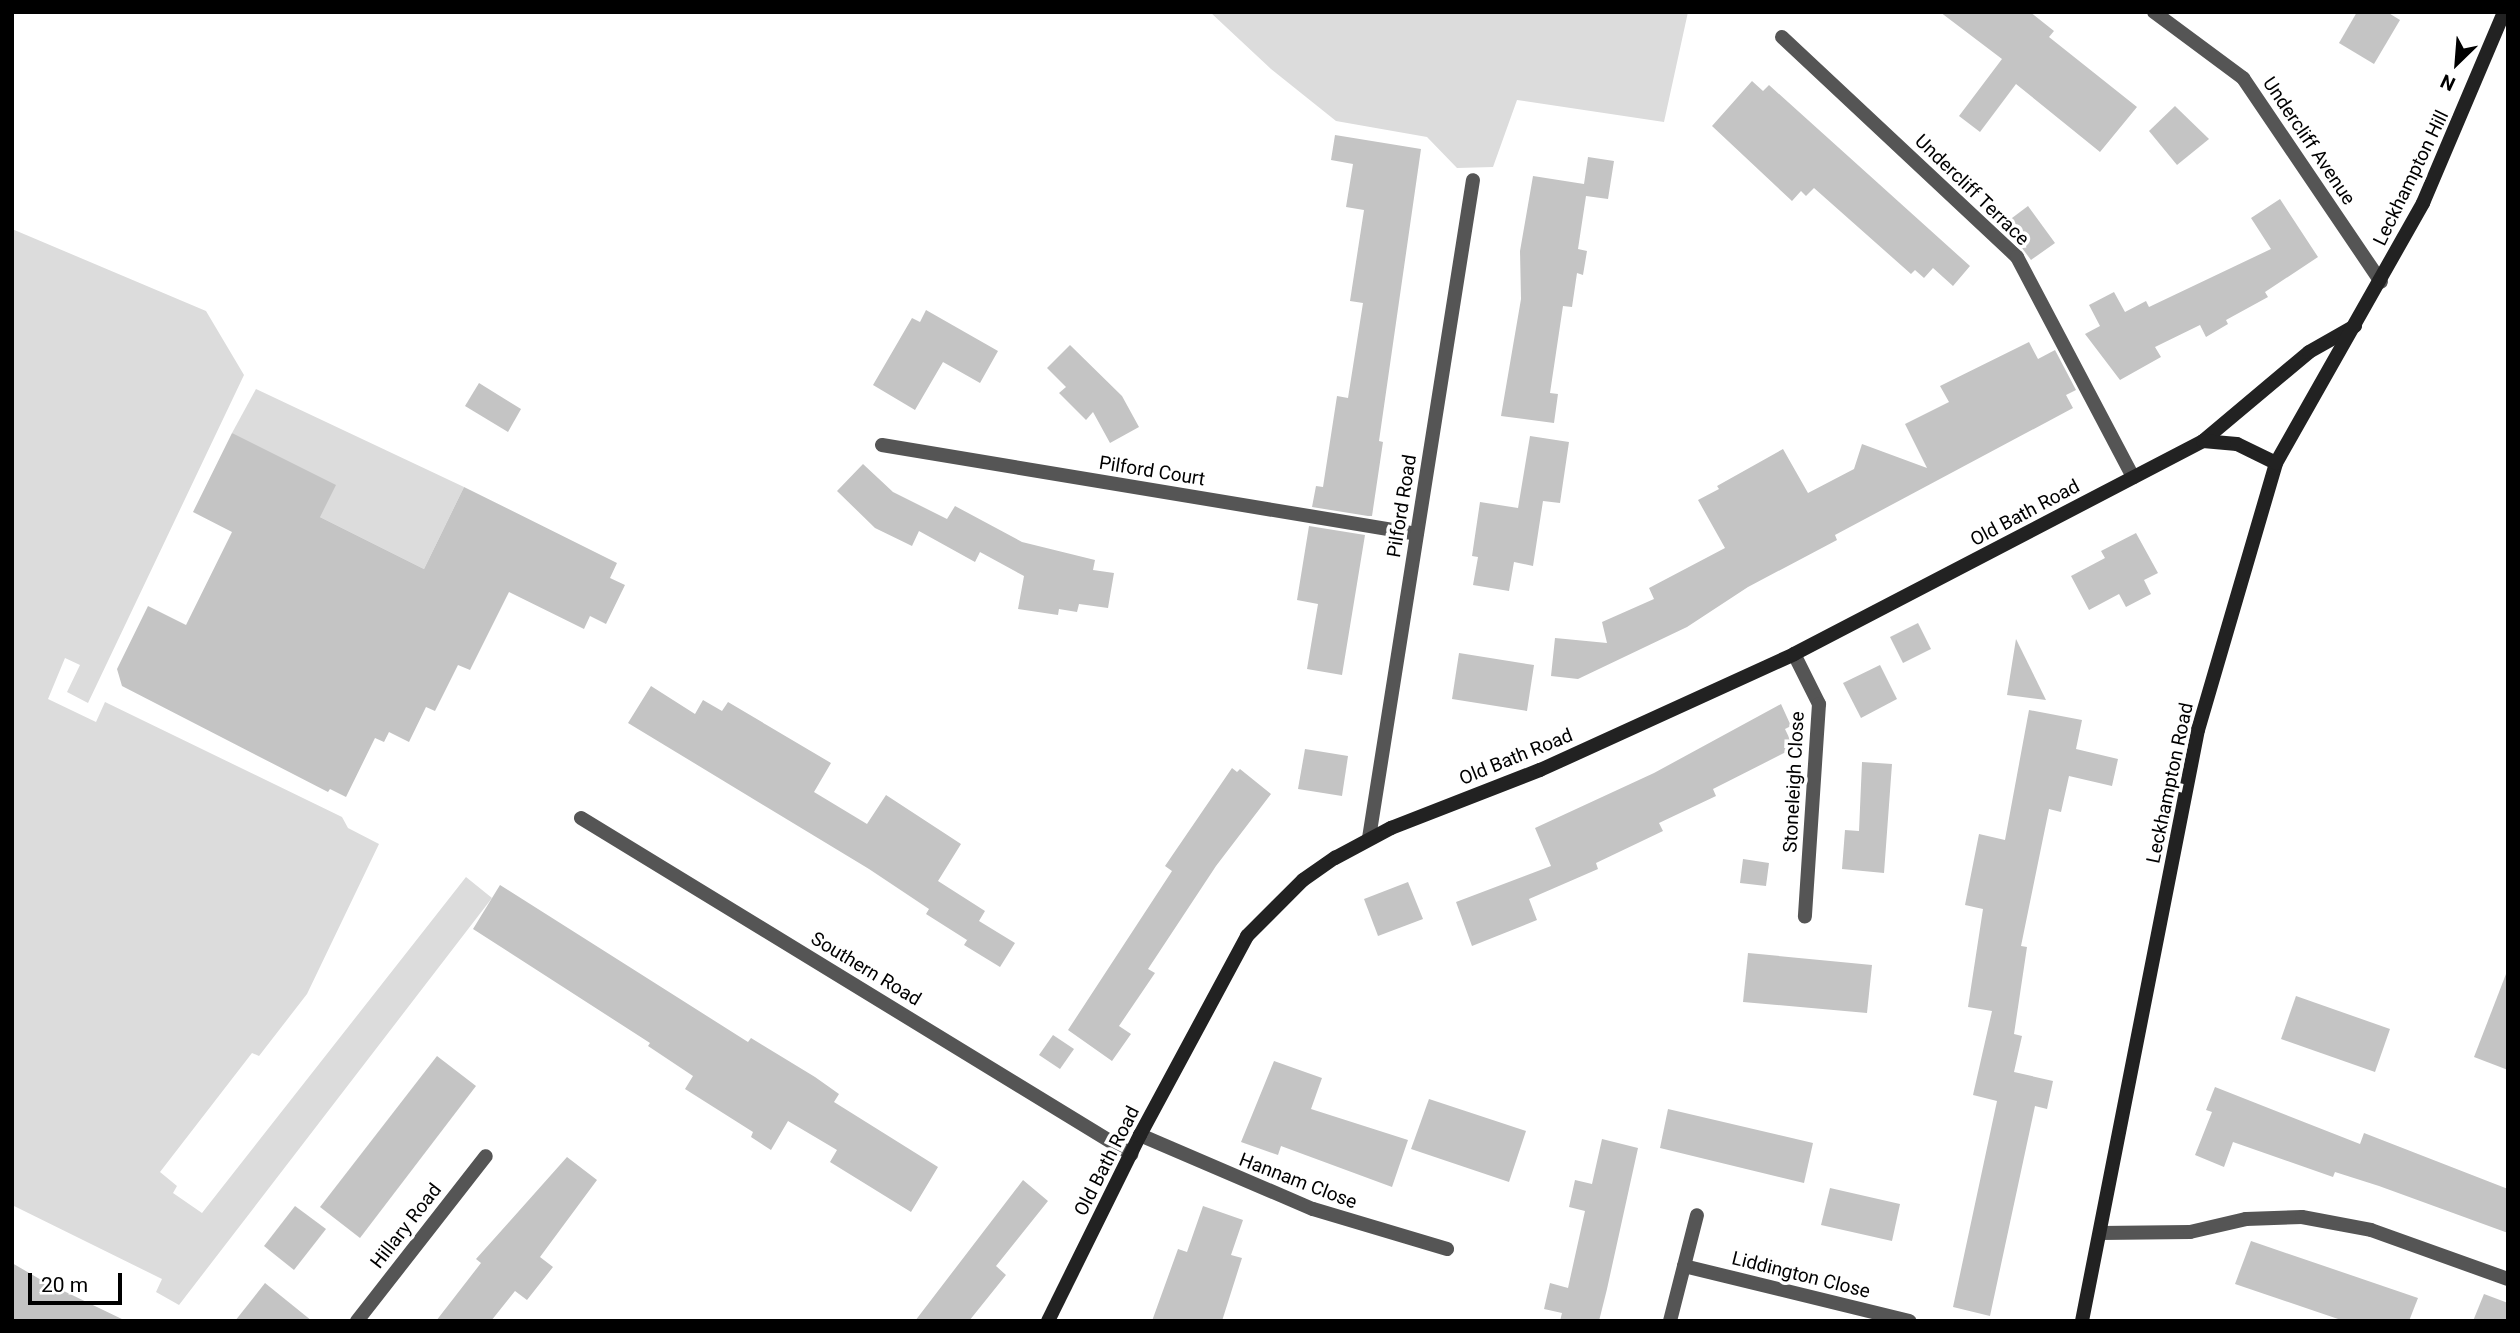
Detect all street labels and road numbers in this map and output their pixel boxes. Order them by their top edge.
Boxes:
street label: Undercliff Avenue [2258,73,2360,209]
street label: Leckhampton Hill [2368,107,2454,249]
street label: Undercliff Terrace [1910,130,2034,250]
street label: Pilford Court [1097,451,1207,491]
street label: Pilford Road [1383,453,1421,559]
street label: Old Bath Road [1967,475,2083,551]
street label: Leckhampton Road [2142,701,2198,865]
street label: Stoneleigh Close [1779,711,1809,853]
street label: Old Bath Road [1456,724,1576,790]
street label: Southern Road [807,927,925,1011]
street label: Old Bath Road [1070,1102,1144,1220]
street label: Hannam Close [1236,1148,1360,1214]
street label: Hillary Road [366,1179,446,1273]
street label: Liddington Close [1729,1247,1873,1303]

